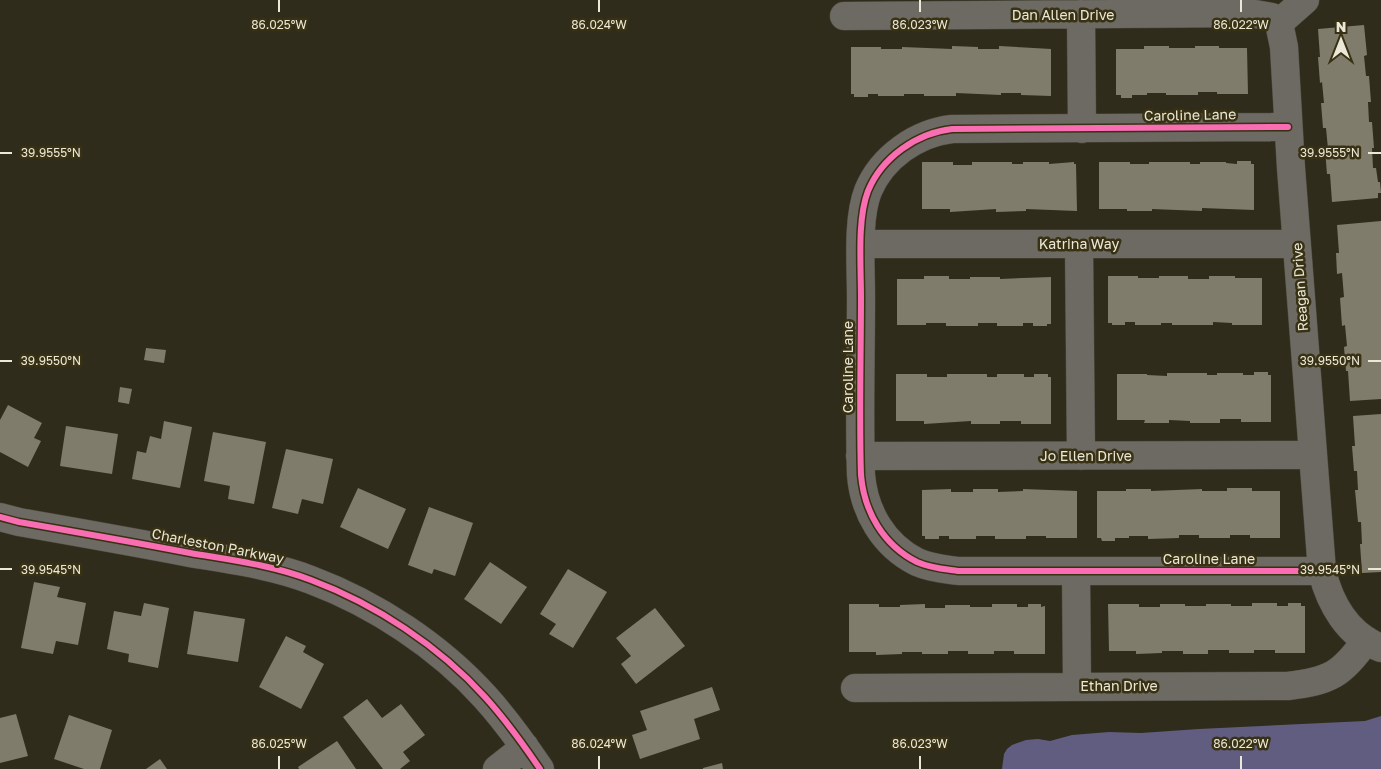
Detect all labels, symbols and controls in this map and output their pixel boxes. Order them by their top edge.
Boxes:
street label: Dan Allen Drive [1012,6,1114,23]
north arrow [1316,15,1366,65]
text: 86.025°W [251,17,307,32]
text: 86.024°W [571,17,627,32]
text: 86.023°W [892,17,948,32]
text: 86.022°W [1213,17,1269,32]
text: N [1336,18,1346,35]
street label: Caroline Lane [1144,105,1236,124]
text: 39.9555°N [21,145,81,160]
text: 39.9555°N [1300,145,1360,160]
street label: Katrina Way [1039,235,1119,252]
street label: Reagan Drive [1288,242,1311,332]
street label: Caroline Lane [839,321,856,413]
text: 39.9550°N [21,353,81,368]
text: 39.9550°N [1300,353,1360,368]
street label: Jo Ellen Drive [1040,447,1132,464]
street label: Charleston Parkway [150,524,286,567]
street label: Caroline Lane [1163,550,1255,567]
text: 39.9545°N [21,562,81,577]
text: 39.9545°N [1300,562,1360,577]
street label: Ethan Drive [1080,677,1158,694]
text: 86.025°W [251,736,307,751]
text: 86.024°W [571,736,627,751]
text: 86.023°W [892,736,948,751]
text: 86.022°W [1213,736,1269,751]

